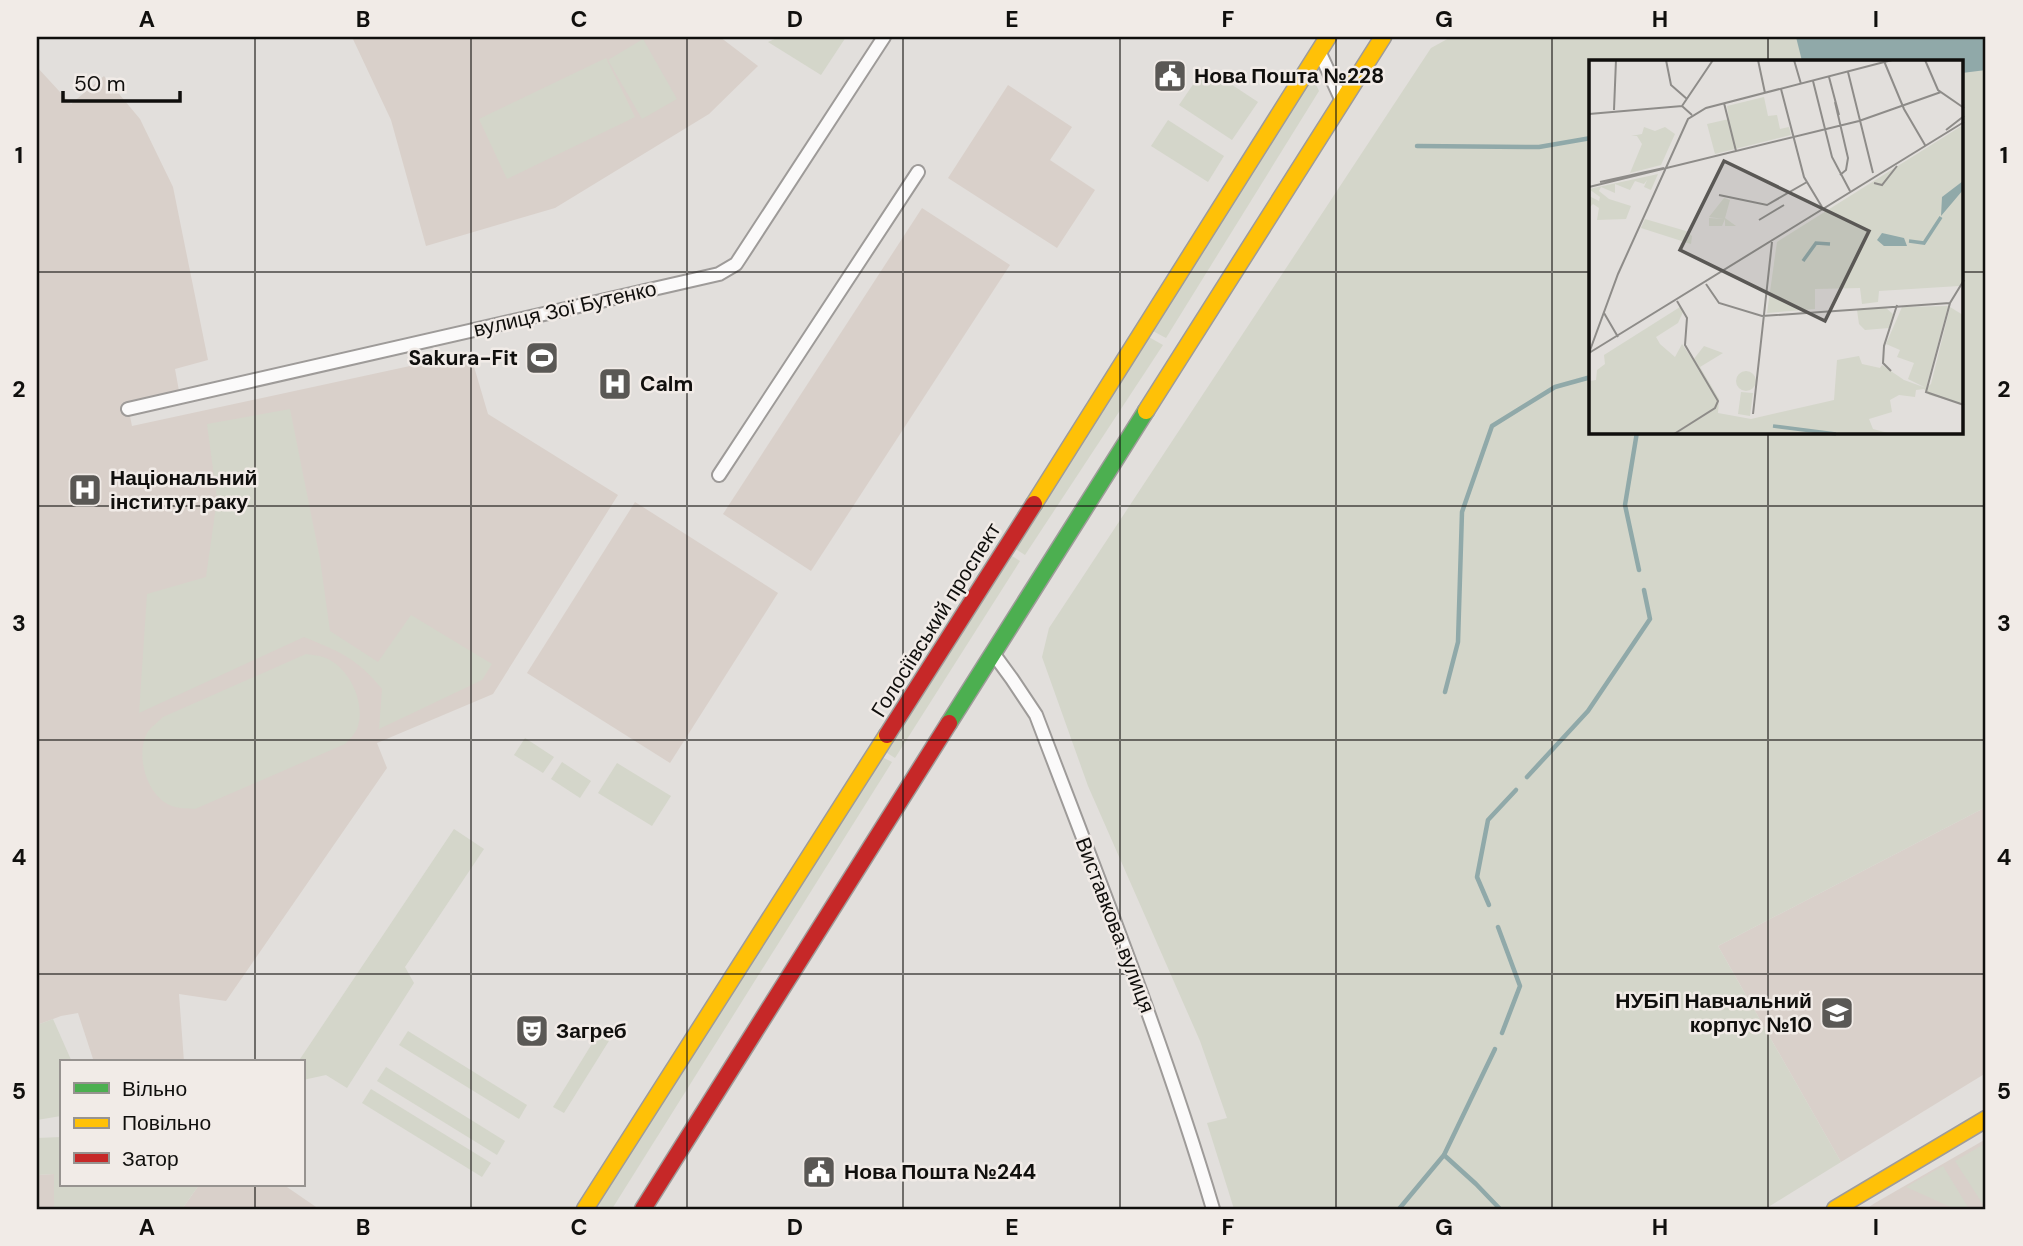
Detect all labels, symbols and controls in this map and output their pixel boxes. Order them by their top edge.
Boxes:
text: A [139,4,155,34]
text: B [356,4,370,34]
text: C [571,4,587,34]
text: D [787,4,803,34]
text: E [1005,4,1019,34]
text: F [1222,4,1235,34]
text: G [1435,4,1453,34]
text: H [1652,4,1668,34]
text: I [1873,4,1879,34]
public building icon: Нова Пошта №228 [1151,57,1189,95]
scale bar [63,60,180,104]
inset map [1589,60,1964,434]
place label: Нова Пошта №228 [1194,62,1384,90]
text: 50 m [74,70,125,98]
text: 1 [15,140,23,170]
text: 1 [2000,140,2008,170]
street label: вулиця Зої Бутенко [471,274,659,344]
sports icon: Sakura-Fit [523,339,561,377]
place label: Sakura-Fit [408,344,518,372]
hospital icon: Calm [596,365,634,403]
place label: Calm [640,370,693,398]
text: 2 [12,374,26,404]
text: 2 [1997,374,2011,404]
place label: Національний інститут раку [110,464,258,516]
hospital icon: Національний інститут раку [66,471,104,509]
street label: Голосіївський проспект [865,517,1007,723]
text: 3 [12,608,26,638]
text: 3 [1997,608,2011,638]
street label: Виставкова вулиця [1069,833,1161,1017]
text: 4 [12,842,27,872]
text: 4 [1997,842,2012,872]
place label: НУБіП Навчальний корпус №10 [1615,987,1812,1039]
school or university icon: НУБіП Навчальний корпус №10 [1818,994,1856,1032]
theatre icon: Загреб [513,1012,551,1050]
place label: Загреб [556,1017,627,1045]
legend [60,1060,304,1186]
text: Вільно [122,1075,187,1103]
text: 5 [12,1076,26,1106]
text: 5 [1997,1076,2011,1106]
text: Повільно [122,1109,211,1137]
text: Затор [122,1145,179,1173]
public building icon: Нова Пошта №244 [800,1153,838,1191]
place label: Нова Пошта №244 [844,1158,1036,1186]
text: A [139,1212,155,1242]
text: B [356,1212,370,1242]
text: C [571,1212,587,1242]
text: D [787,1212,803,1242]
text: E [1005,1212,1019,1242]
text: F [1222,1212,1235,1242]
text: G [1435,1212,1453,1242]
text: H [1652,1212,1668,1242]
text: I [1873,1212,1879,1242]

